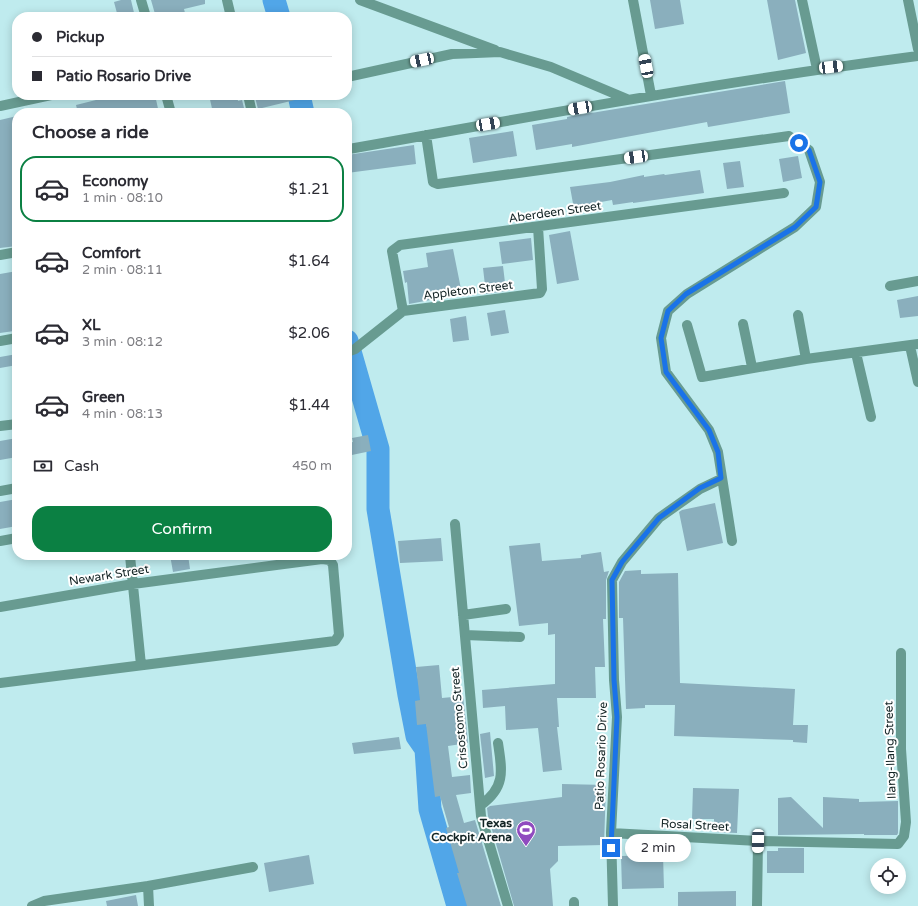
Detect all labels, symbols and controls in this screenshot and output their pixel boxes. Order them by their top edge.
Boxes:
text: Pickup [56,28,104,46]
car [409,52,435,68]
car [638,53,654,79]
car [818,60,844,74]
text: Patio Rosario Drive [56,67,191,85]
car [567,100,593,116]
car [475,116,501,132]
text: Choose a ride [32,121,149,143]
route start [790,134,808,152]
car [623,149,649,165]
icon: car [34,171,70,207]
text: Economy [82,172,148,190]
text: $1.21 [289,180,330,198]
text: 1 min · 08:10 [82,190,163,206]
street label: Aberdeen Street [508,199,603,225]
icon: car [34,243,70,279]
text: Comfort [82,244,141,262]
text: $1.64 [289,252,330,270]
text: 2 min · 08:11 [82,262,163,278]
street label: Appleton Street [422,277,514,302]
icon: car [34,315,70,351]
text: XL [82,316,101,334]
text: $2.06 [289,324,330,342]
text: 3 min · 08:12 [82,334,163,350]
icon: car [34,387,70,423]
text: Green [82,388,125,406]
text: $1.44 [289,396,330,414]
text: 4 min · 08:13 [82,406,163,422]
icon: cash [32,455,54,477]
text: Cash [64,457,99,475]
text: 450 m [292,458,332,474]
button: Confirm [32,506,332,552]
street label: Newark Street [68,562,150,588]
street label: Crisostomo Street [448,666,470,769]
street label: Ilang-Ilang Street [881,700,899,799]
street label: Patio Rosario Drive [592,701,610,810]
place label: Texas Cockpit Arena [431,816,512,845]
street label: Rosal Street [660,816,730,834]
sports icon: Texas Cockpit Arena [515,819,537,847]
car [752,829,764,853]
callout: 2 min [625,834,691,862]
route end [602,839,620,857]
text: 2 min [641,840,675,856]
map controls [870,858,906,894]
button: locate [870,858,906,894]

